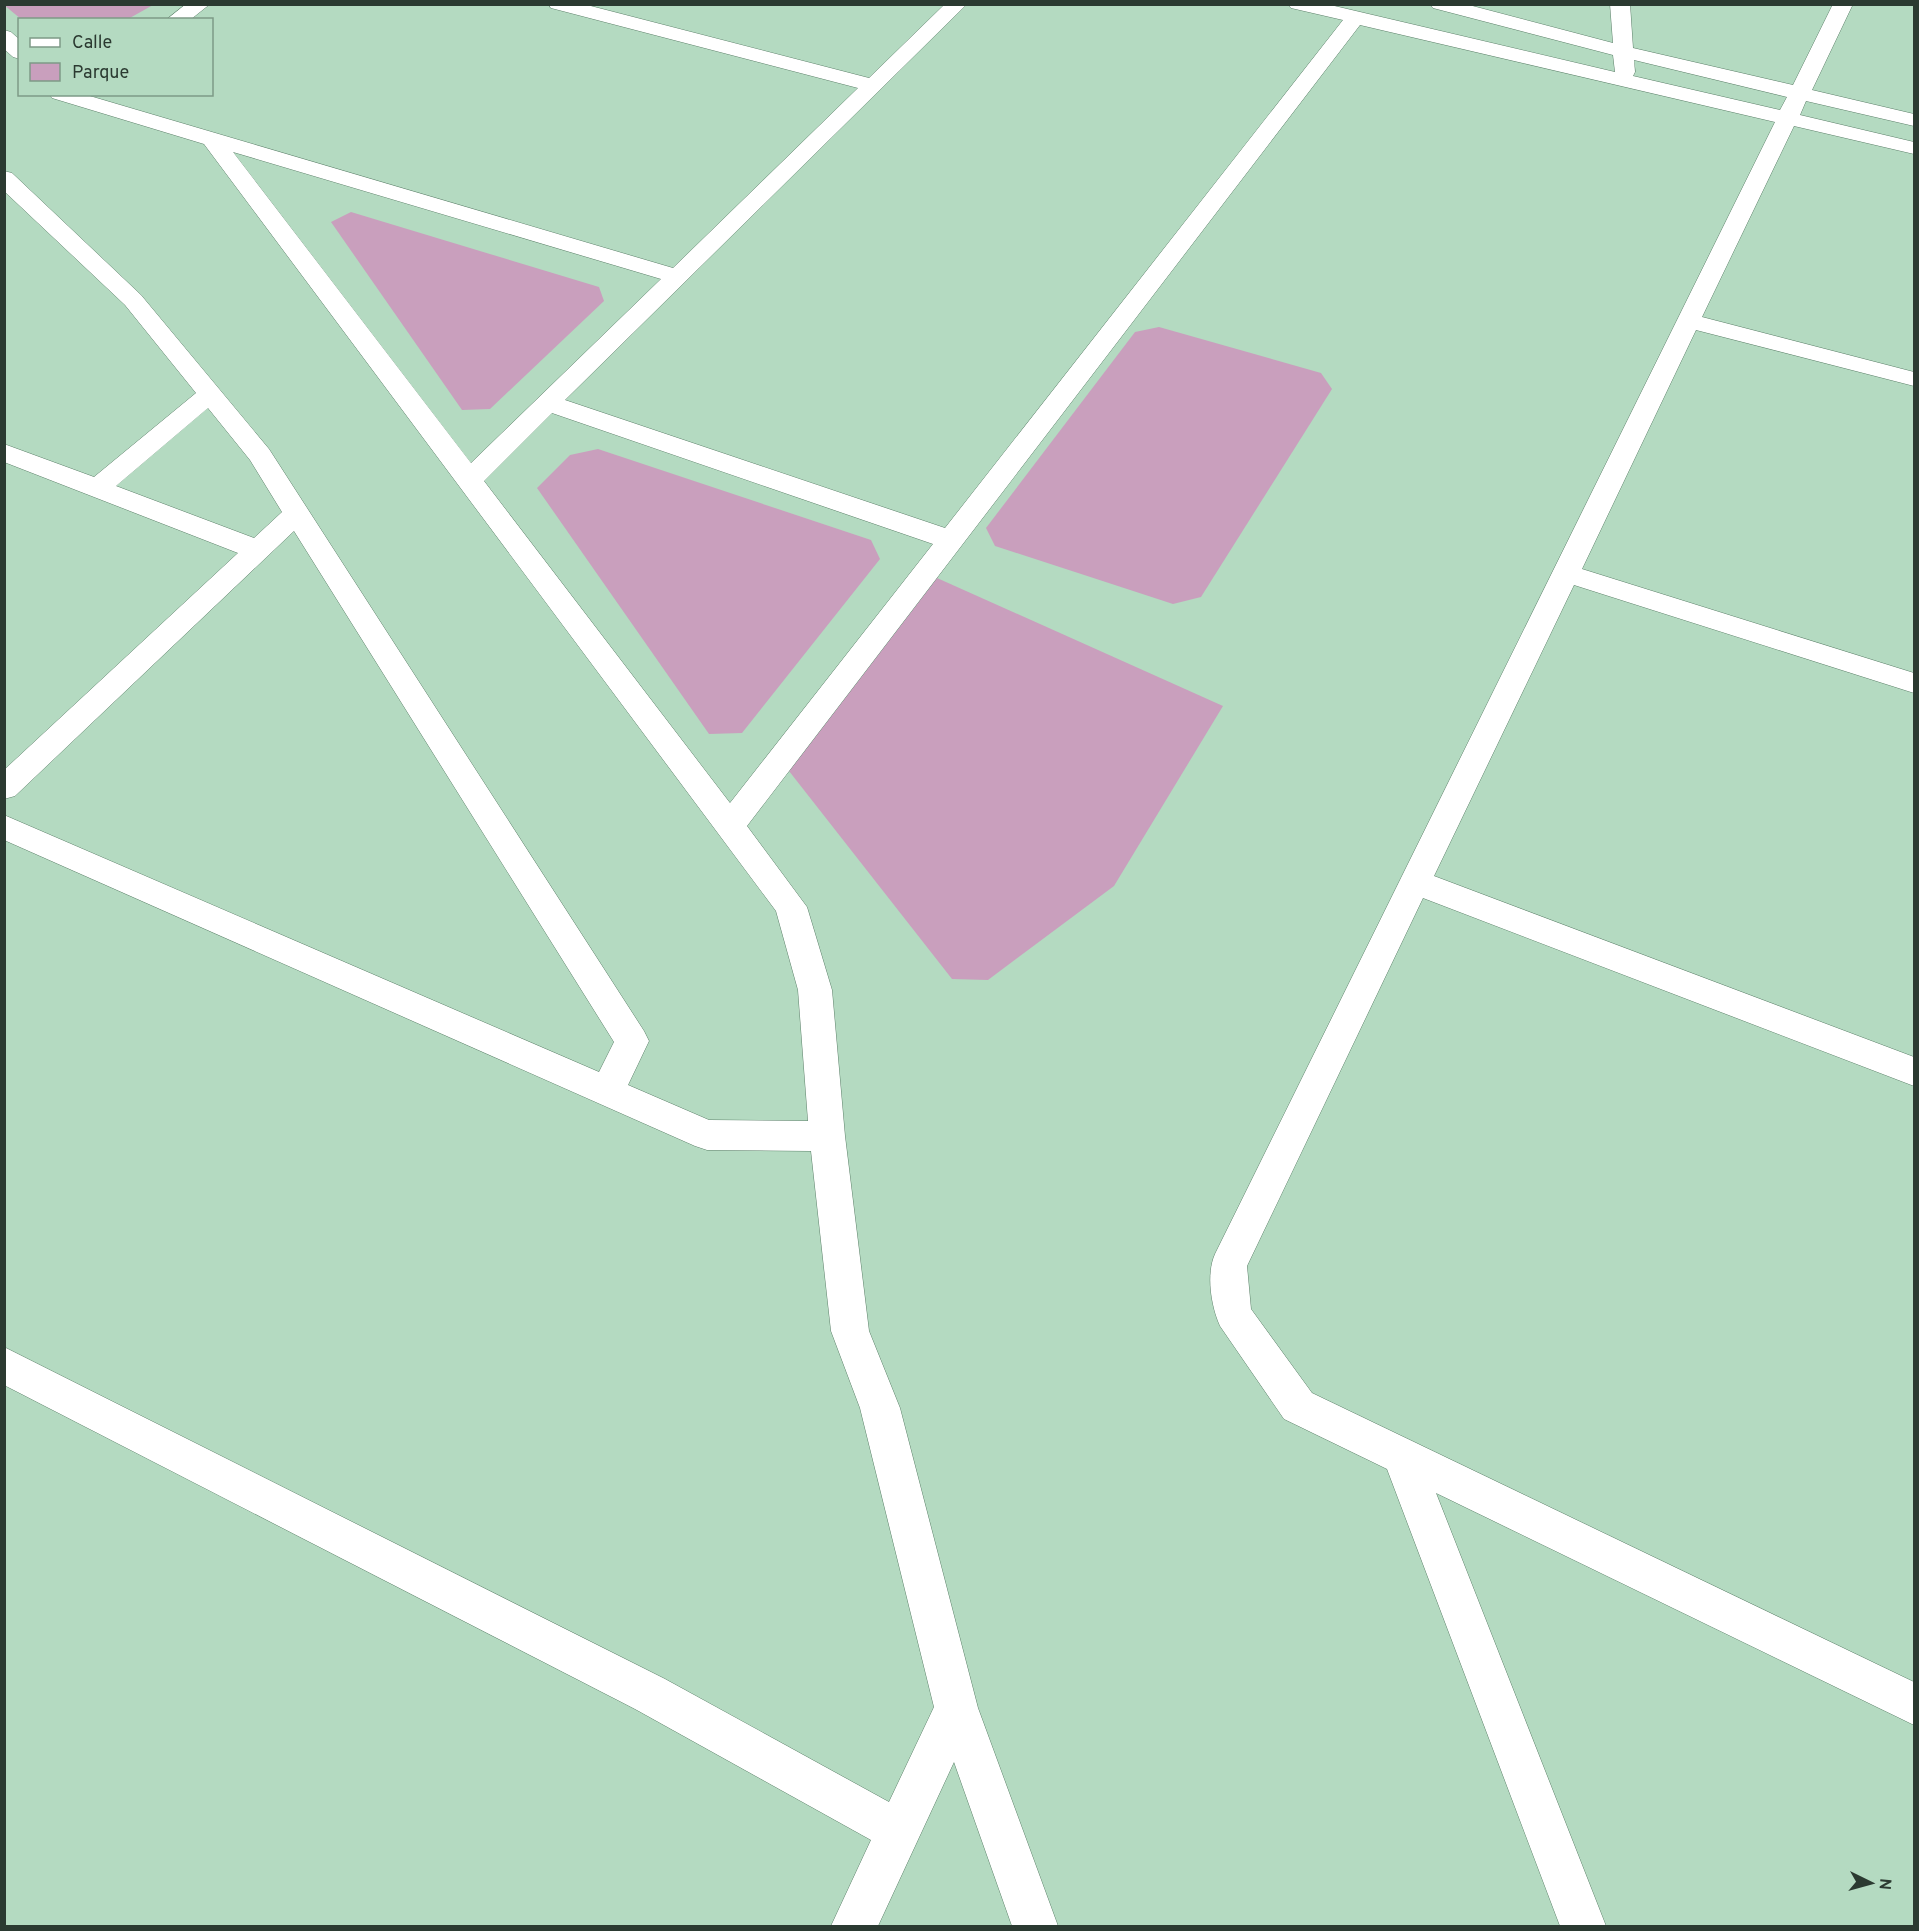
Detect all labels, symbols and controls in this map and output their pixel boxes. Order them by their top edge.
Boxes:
legend [18,18,213,96]
text: Calle [72,32,112,55]
text: Parque [72,62,129,85]
north arrow [1841,1853,1901,1913]
text: N [1873,1878,1894,1891]

